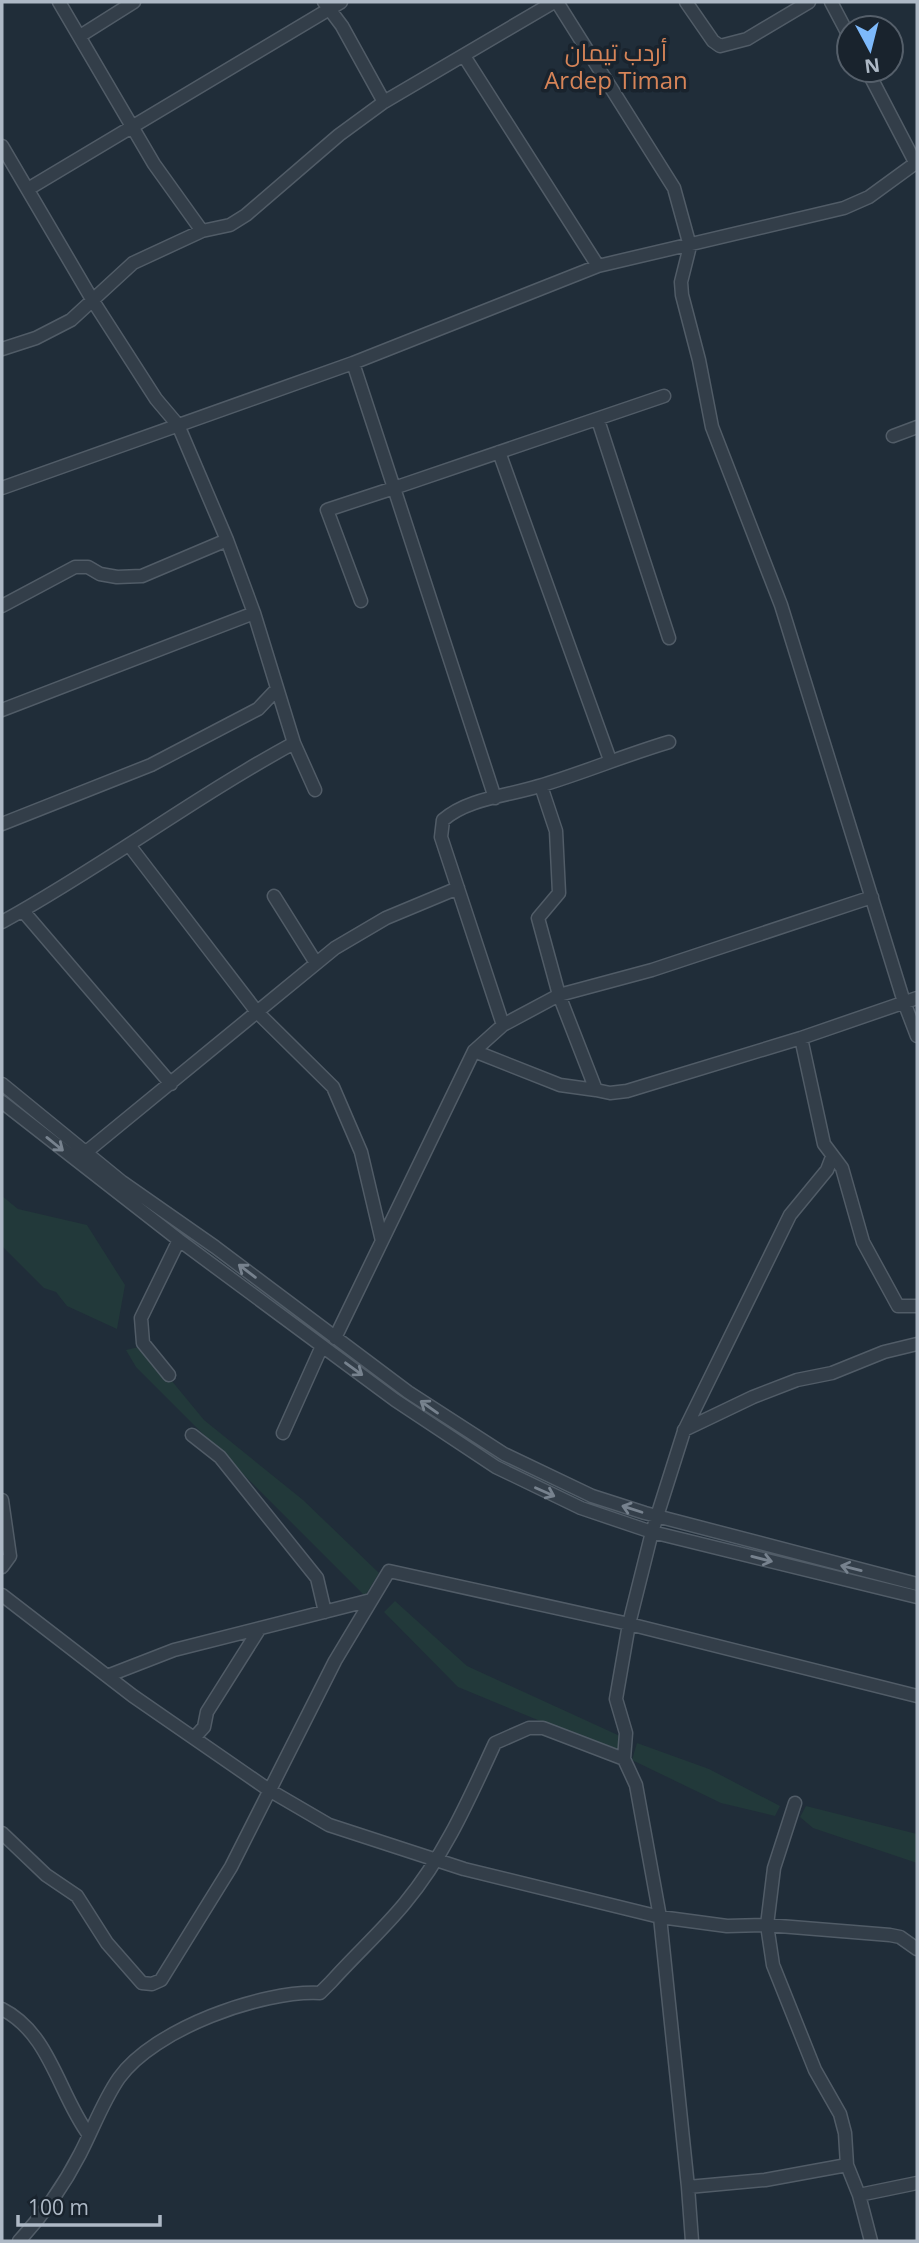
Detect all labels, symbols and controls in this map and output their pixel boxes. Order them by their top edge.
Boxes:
north arrow [835,14,905,84]
district label: أردب تيمان Ardep Timan [544,35,688,96]
text: N [863,52,881,80]
one-way arrow [45,1137,63,1152]
one-way arrow [238,1264,257,1278]
one-way arrow [344,1362,363,1377]
one-way arrow [420,1400,439,1414]
one-way arrow [534,1486,555,1499]
one-way arrow [621,1501,643,1514]
one-way arrow [750,1553,773,1566]
one-way arrow [840,1561,863,1574]
scale bar [18,2184,159,2228]
text: 100 m [28,2193,89,2221]

